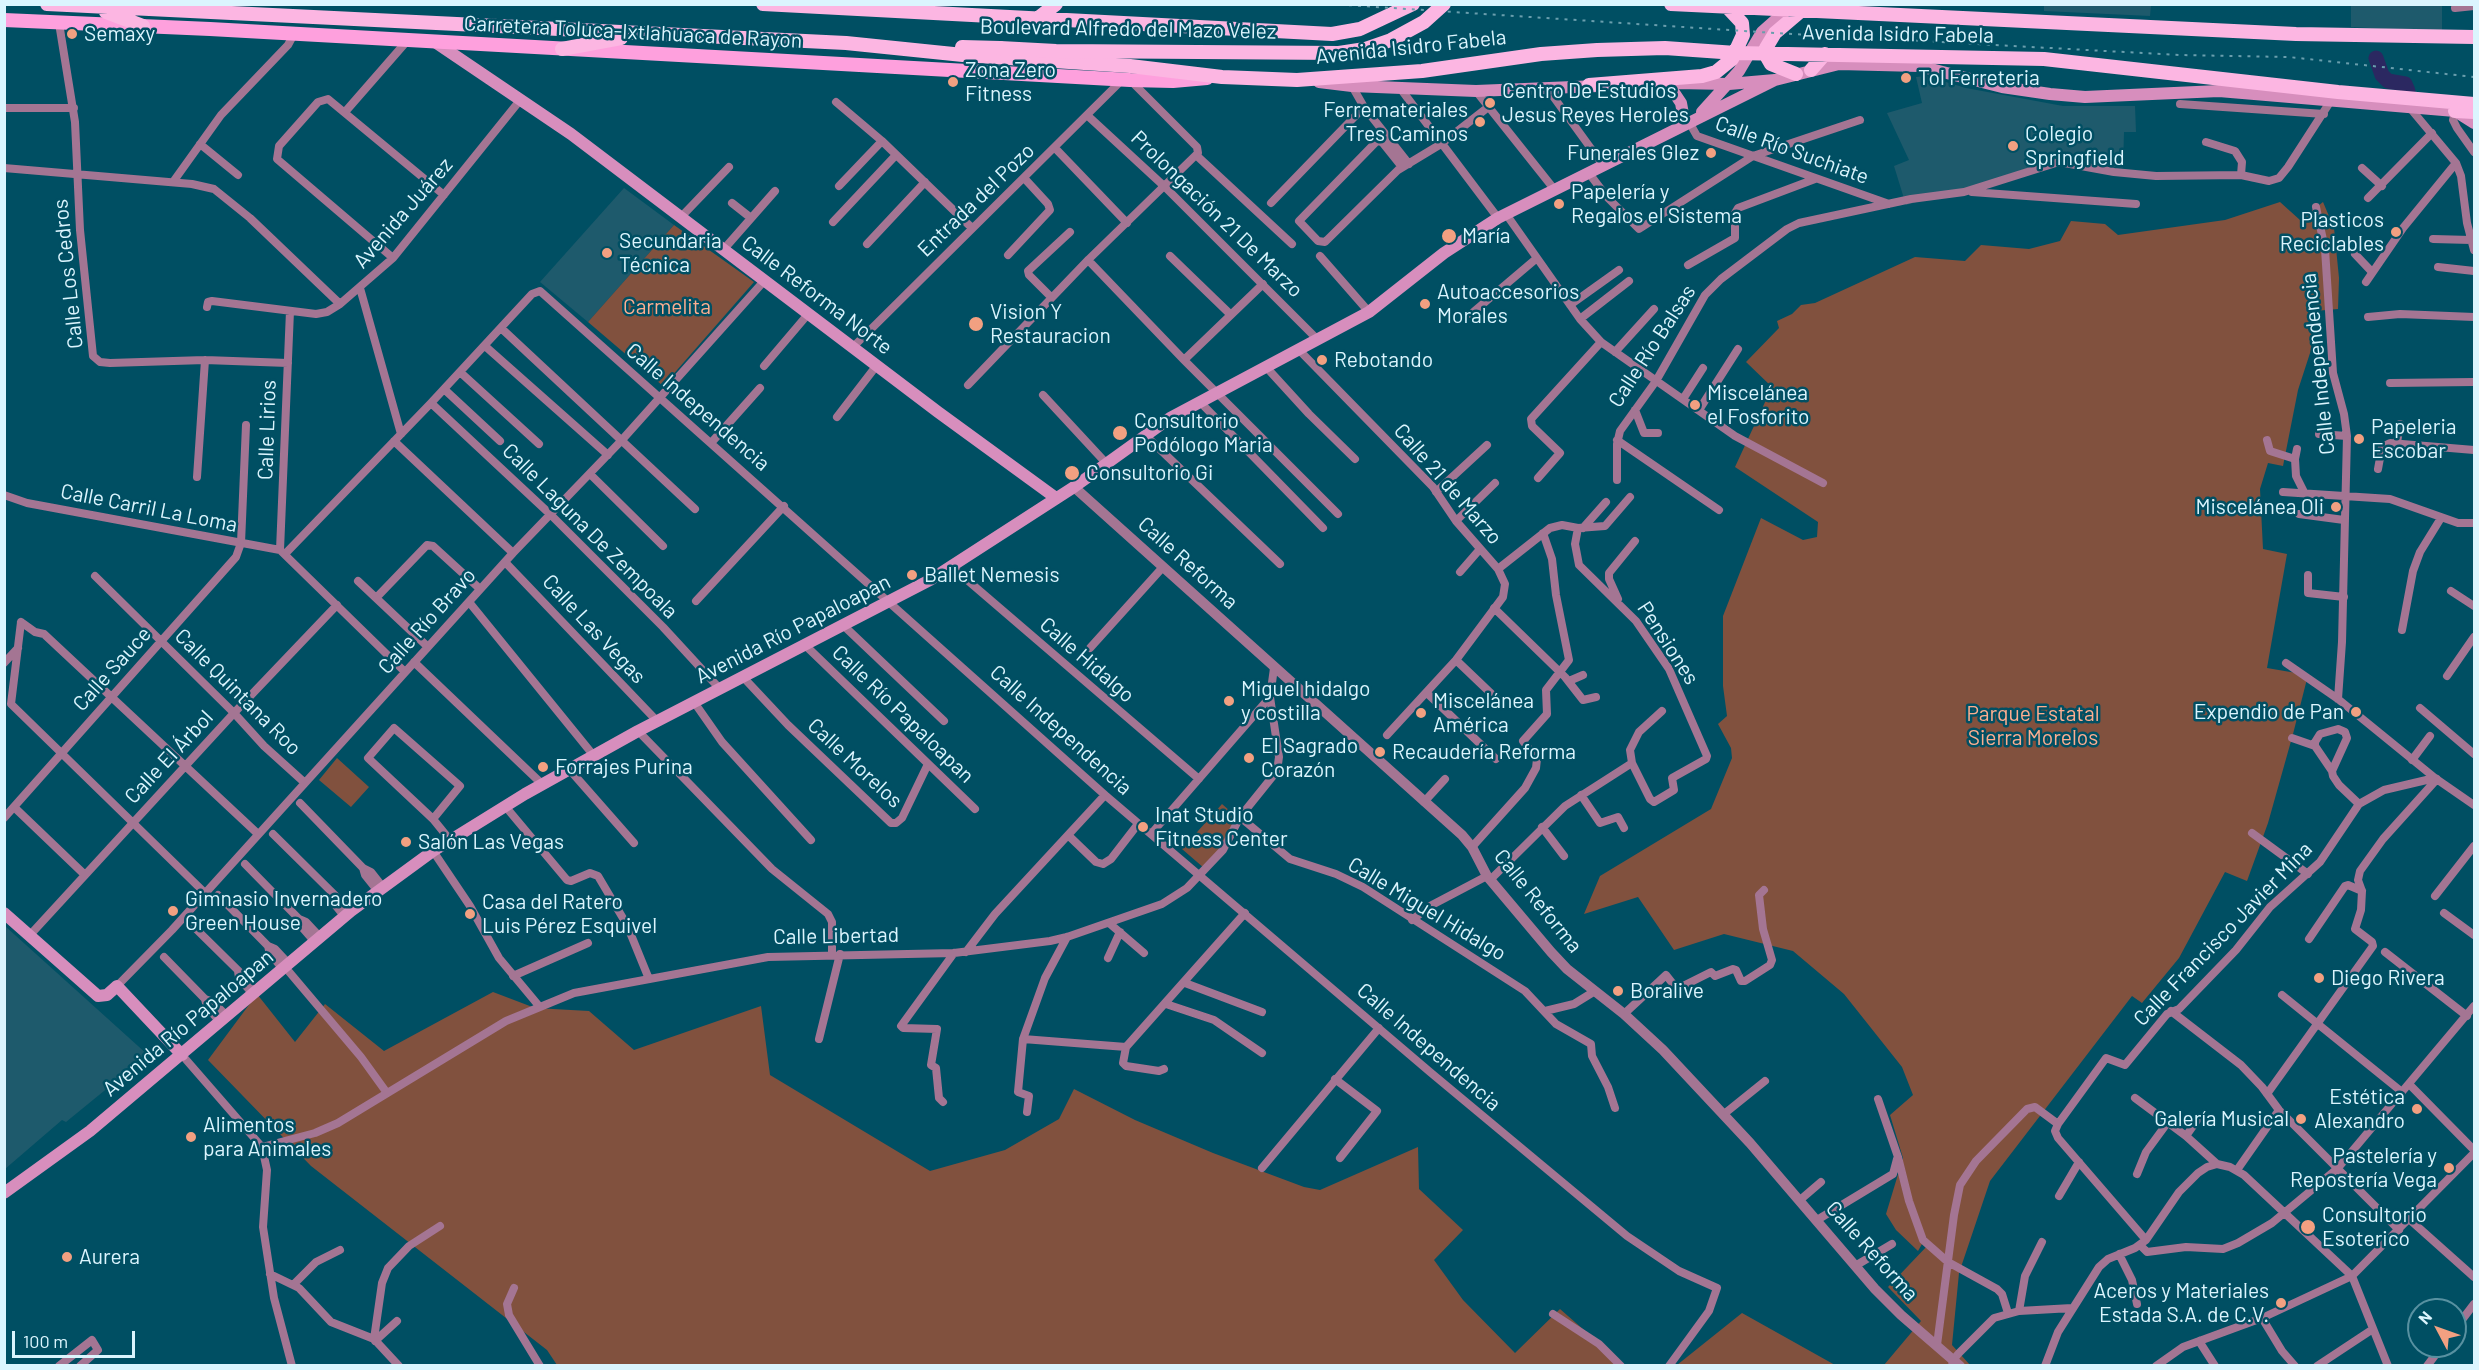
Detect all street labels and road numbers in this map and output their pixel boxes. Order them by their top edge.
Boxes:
street label: Carretera Toluca-Ixtlahuaca de Rayon [463,11,803,53]
street label: Boulevard Alfredo del Mazo Velez [980,14,1276,44]
street label: Avenida Isidro Fabela [1802,20,1994,48]
street label: Avenida Isidro Fabela [1314,24,1508,70]
street label: Calle Río Suchiate [1712,111,1872,189]
street label: Prolongación 21 De Marzo [1126,125,1308,303]
street label: Entrada del Pozo [912,138,1040,262]
street label: Avenida Juárez [348,153,458,273]
street label: Calle Los Cedros [48,198,88,350]
street label: Calle Reforma Norte [737,230,897,360]
street label: Calle Independencia [2296,272,2340,456]
street label: Calle Río Balsas [1603,280,1701,412]
street label: Calle Independencia [621,338,775,476]
street label: Calle Lirios [253,379,281,481]
street label: Calle 21 de Marzo [1389,418,1507,550]
street label: Calle Laguna De Zempoala [497,438,683,624]
street label: Calle Carril La Loma [58,478,240,538]
street label: Calle Reforma [1133,512,1243,614]
street label: Calle Río Bravo [373,563,481,679]
street label: Calle Las Vegas [537,569,651,689]
street label: Avenida Río Papaloapan [691,569,895,689]
street label: Pensiones [1632,597,1704,689]
street label: Calle Hidalgo [1035,612,1139,708]
street label: Calle Sauce [68,622,156,716]
street label: Calle Quintana Roo [169,623,307,761]
street label: Calle Río Papaloapan [827,640,979,788]
street label: Calle Independencia [985,660,1137,800]
street label: Calle El Árbol [120,705,218,809]
street label: Calle Morelos [803,713,907,813]
street label: Calle Francisco Javier Mina [2129,837,2317,1031]
street label: Calle Reforma [1489,844,1587,958]
street label: Calle Miguel Hidalgo [1343,852,1511,966]
street label: Calle Libertad [773,922,899,950]
street label: Avenida Río Papaloapan [98,944,278,1102]
street label: Calle Independencia [1352,978,1506,1116]
street label: Calle Reforma [1821,1196,1923,1306]

